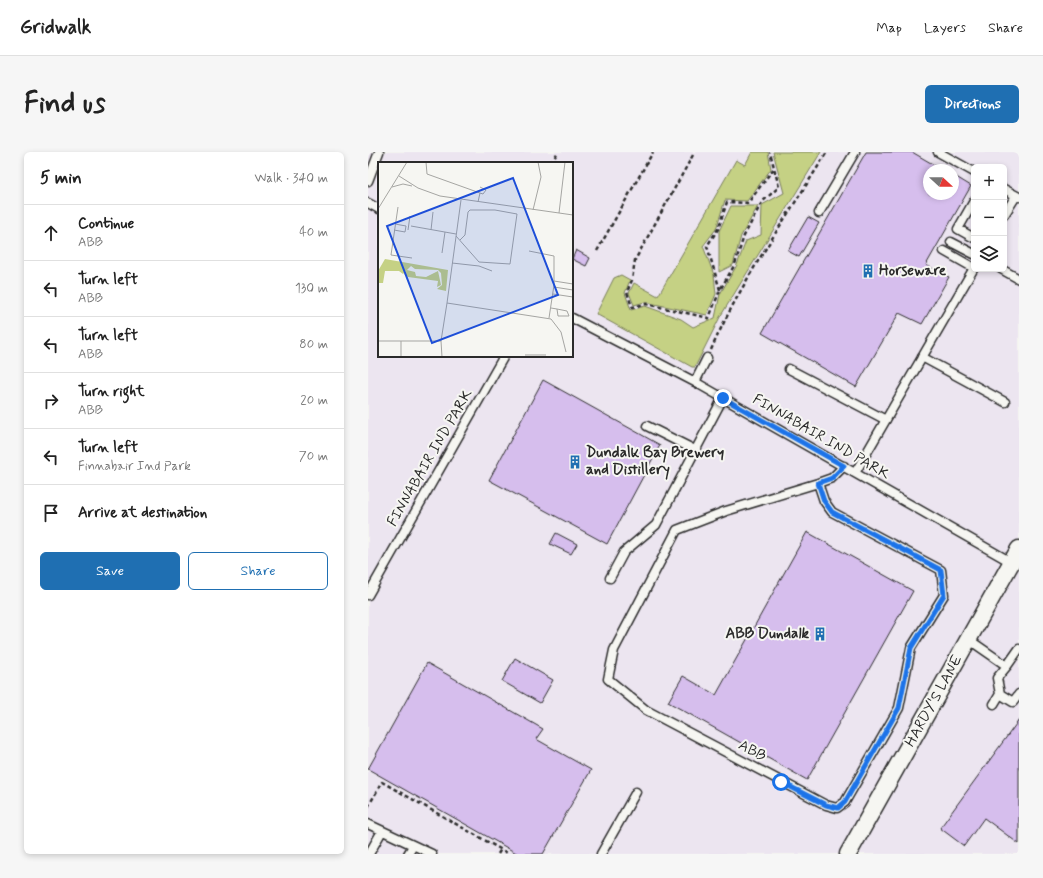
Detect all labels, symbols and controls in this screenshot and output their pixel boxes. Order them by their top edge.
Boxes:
text: Gridwalk [20,15,91,40]
text: Map [876,19,902,37]
text: Layers [924,19,966,37]
text: Share [988,19,1023,37]
button: Directions [925,85,1019,123]
text: Find us [24,86,105,123]
inset map [378,162,573,357]
north arrow [923,164,959,200]
map controls [971,164,1007,272]
button: + [971,164,1007,200]
text: 5 min [40,167,82,189]
text: Walk · 340 m [254,170,328,187]
button: − [971,200,1007,236]
text: Continue [78,214,134,234]
icon: ahead [40,222,62,244]
text: 40 m [299,224,328,241]
text: ABB [78,234,103,251]
button: layers [971,236,1007,272]
place label: Horseware [879,261,947,281]
building icon: Horseware [860,263,876,279]
text: Turn left [78,270,138,290]
icon: left [40,278,62,300]
text: 130 m [295,280,328,297]
text: ABB [78,290,103,307]
text: Turn left [78,326,138,346]
icon: left [40,334,62,356]
text: 80 m [299,336,328,353]
text: ABB [78,346,103,363]
text: Turn right [78,382,145,402]
street label: FINNABAIR IND PARK [383,385,478,530]
route end [714,389,732,407]
icon: right [40,390,62,412]
street label: FINNABAIR IND PARK [749,390,894,485]
text: 20 m [300,392,328,409]
text: ABB [78,402,103,419]
text: Turn left [78,438,138,458]
place label: Dundalk Bay Brewery and Distillery [586,443,724,480]
icon: left [40,446,62,468]
text: 70 m [299,448,328,465]
building icon: Dundalk Bay Brewery and Distillery [567,454,583,470]
text: Finnabair Ind Park [78,458,191,475]
icon: arrive [40,502,62,524]
text: Arrive at destination [78,503,207,523]
button: Save [40,552,180,590]
button: Share [188,552,328,590]
place label: ABB Dundalk [725,624,809,644]
building icon: ABB Dundalk [812,626,828,642]
street label: HARDY'S LANE [900,651,968,751]
street label: ABB [735,735,769,767]
route start [772,773,790,791]

